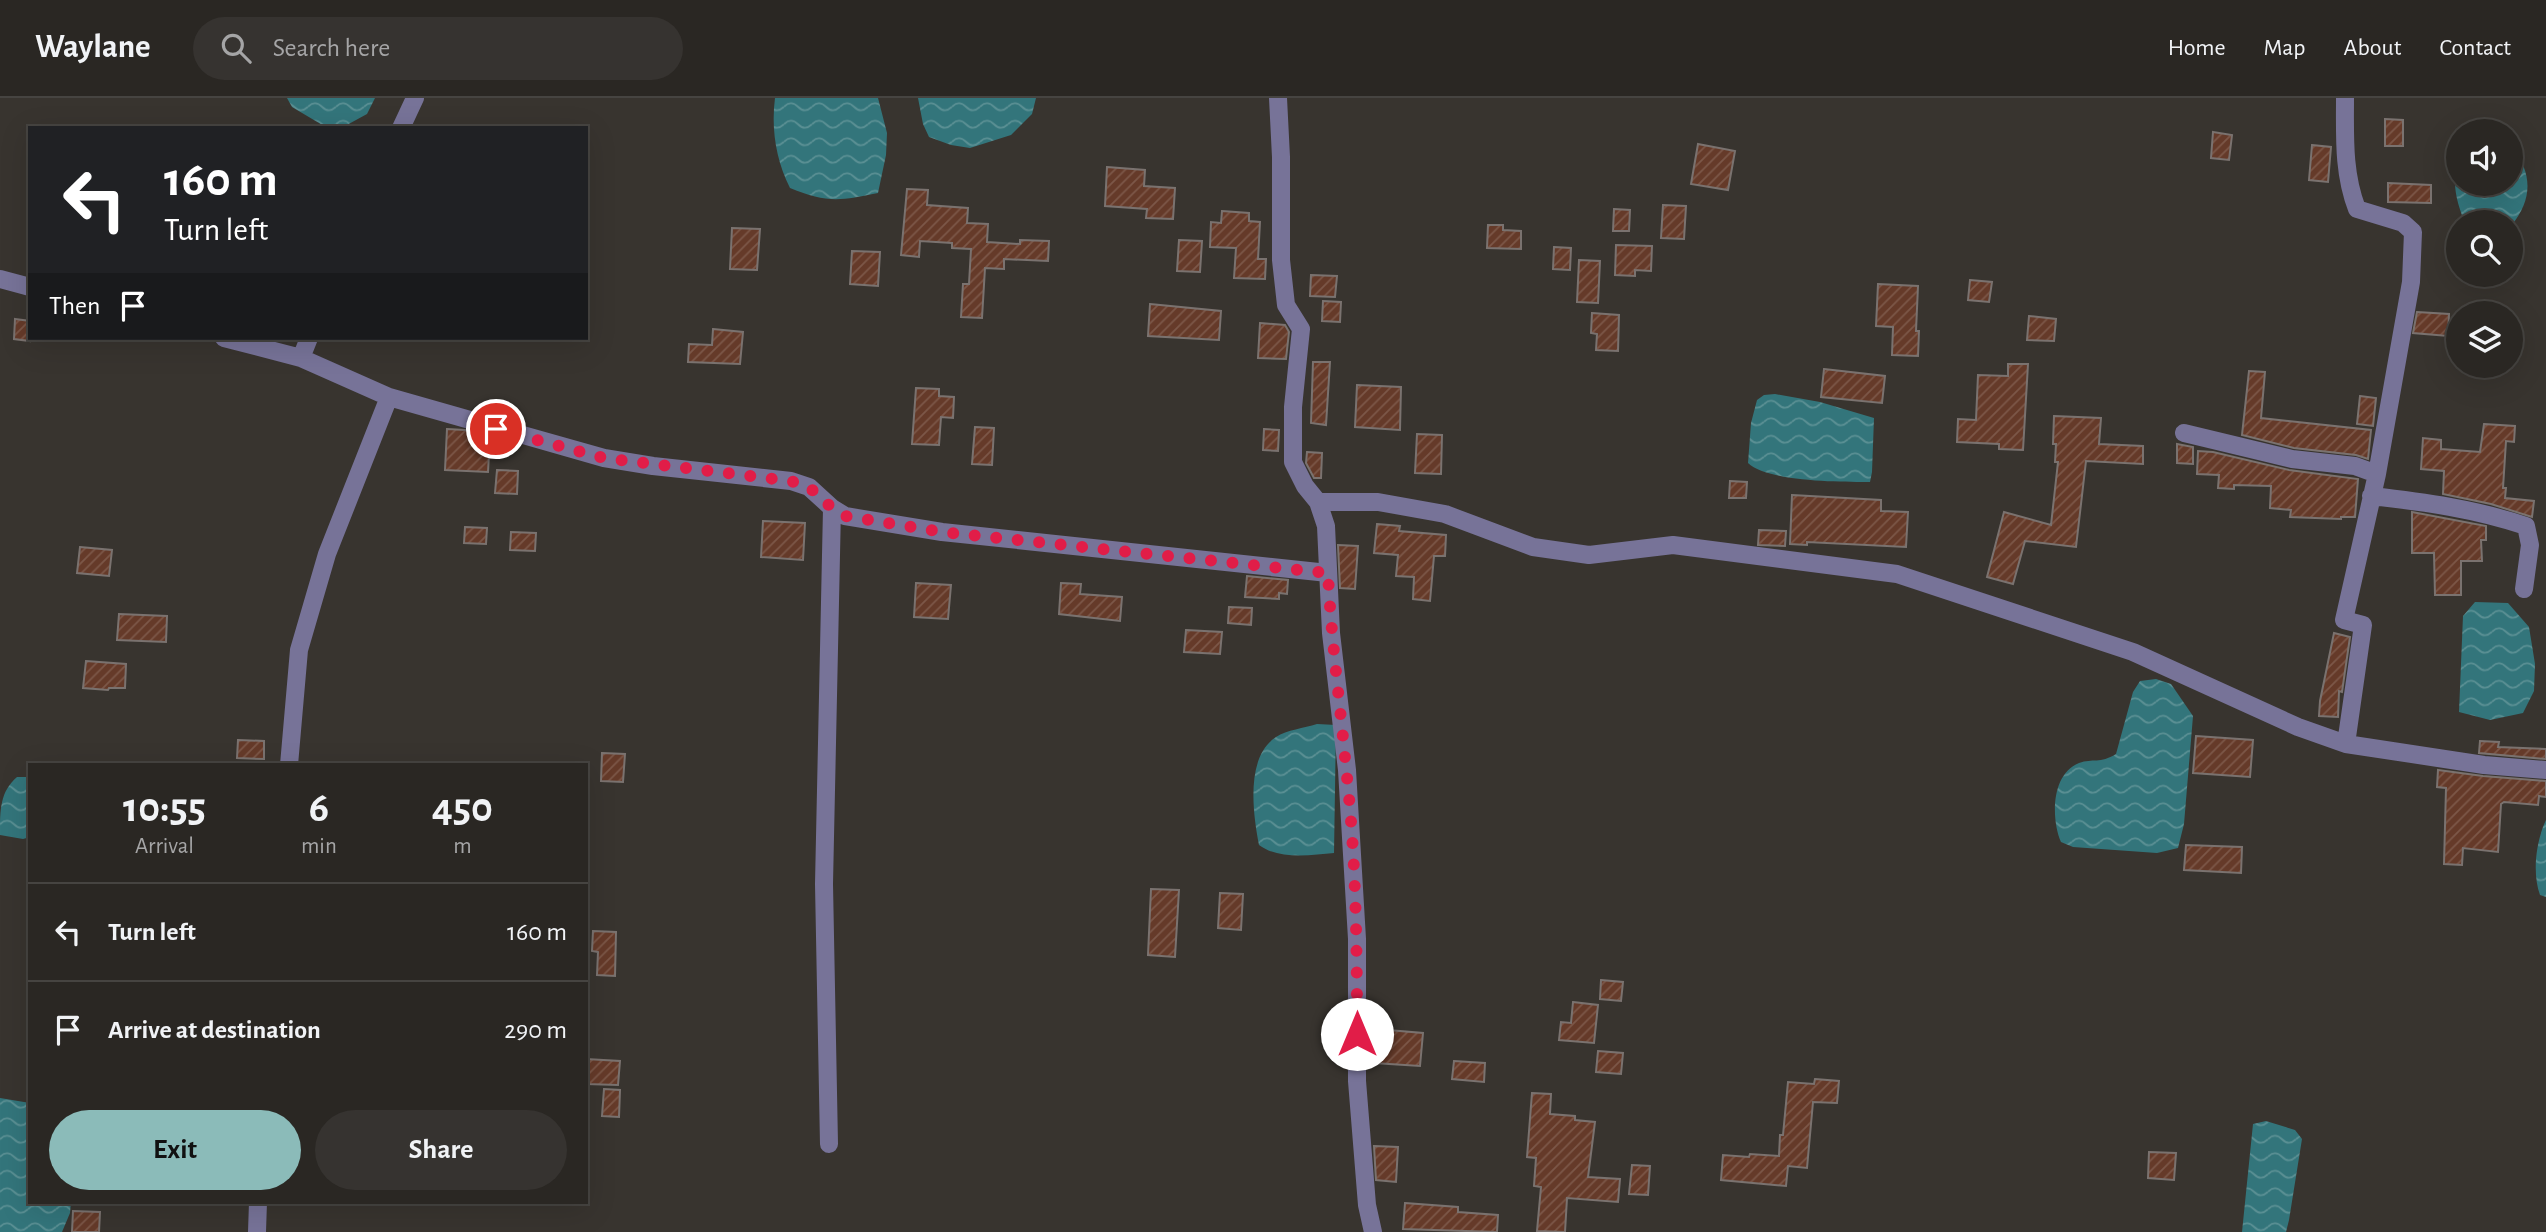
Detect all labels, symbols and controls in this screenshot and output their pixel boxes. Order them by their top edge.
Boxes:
search box [193,17,683,80]
icon: search [217,29,255,67]
text: Waylane [35,31,151,64]
text: Search here [273,35,390,61]
text: Home [2168,36,2226,60]
text: Map [2264,36,2306,60]
text: About [2344,36,2401,60]
text: Contact [2439,36,2511,60]
map controls [2446,119,2523,378]
button: sound [2446,119,2523,196]
icon: left [49,154,140,245]
text: 160 m [164,156,278,205]
button: search [2446,210,2523,287]
text: Turn left [164,214,268,246]
icon: arrive [114,287,152,325]
text: Then [49,293,100,319]
button: layers [2446,301,2523,378]
pin [466,399,526,459]
icon: arrive [477,410,515,448]
text: 10:55 [123,787,206,829]
text: 6 [309,787,329,829]
text: 450 [432,787,493,829]
text: Arrival [135,835,194,858]
text: min [301,835,337,858]
text: m [453,835,472,858]
icon: left [49,913,87,951]
text: Turn left [108,919,196,945]
text: 160 m [507,919,567,945]
position arrow [1320,997,1394,1071]
icon: arrive [49,1011,87,1049]
text: Arrive at destination [108,1017,321,1043]
text: 290 m [504,1017,567,1043]
button: Exit [49,1110,301,1190]
button: Share [315,1110,567,1190]

